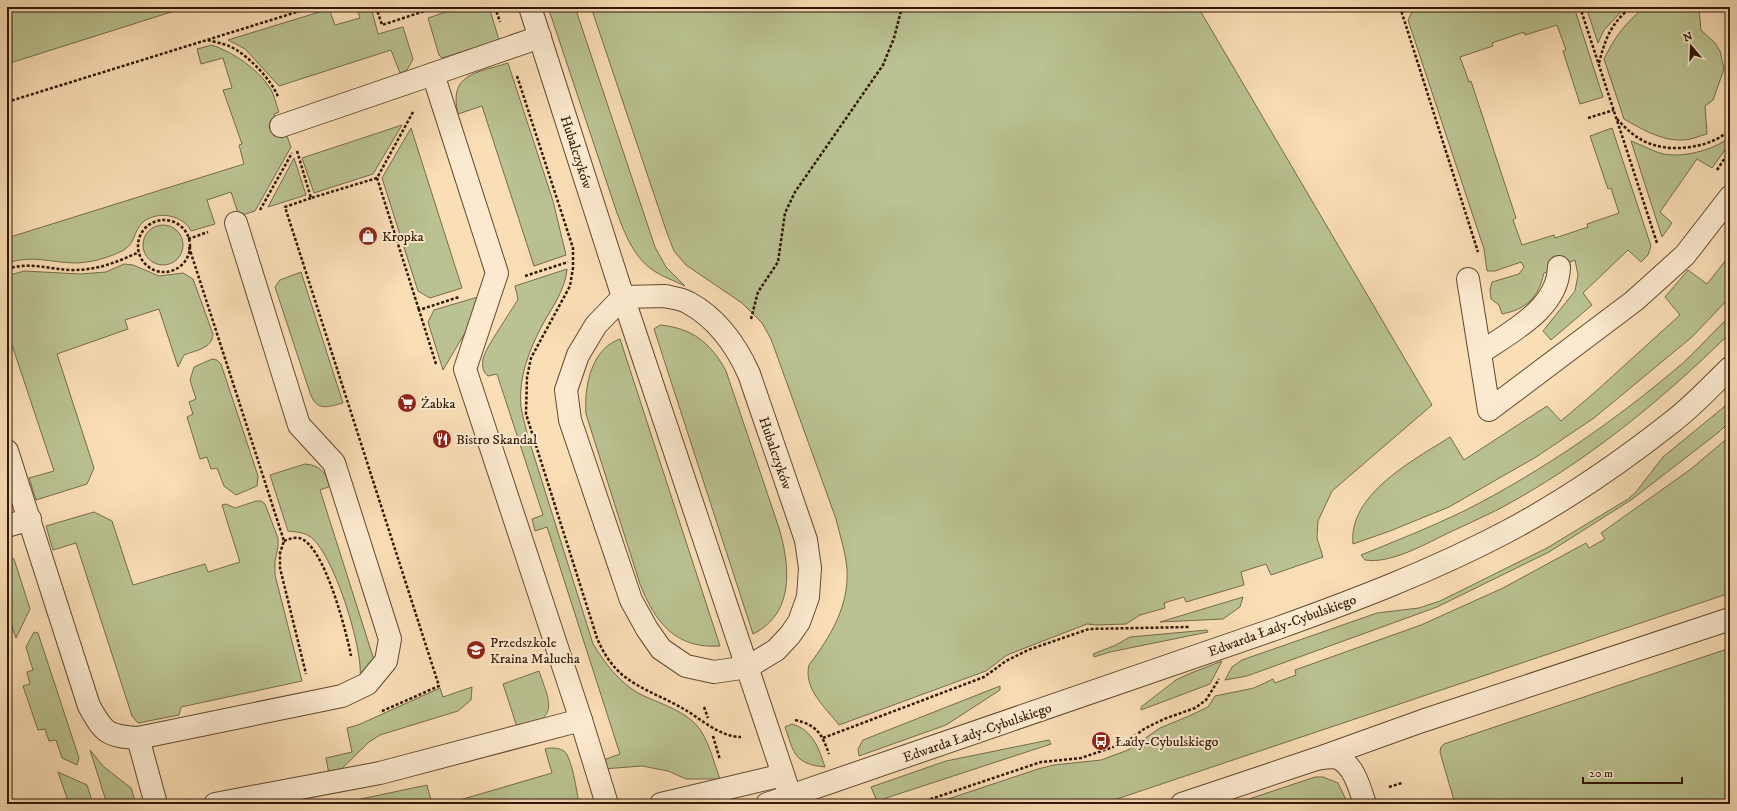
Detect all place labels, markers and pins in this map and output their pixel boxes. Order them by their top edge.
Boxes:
shop icon: Kropka [357,225,379,247]
place label: Kropka [382,228,424,246]
supermarket icon: Żabka [396,392,418,414]
place label: Żabka [421,395,455,413]
restaurant icon: Bistro Skandal [431,428,453,450]
place label: Bistro Skandal [456,431,538,449]
place label: Przedszkole Kraina Malucha [490,634,580,668]
school or university icon: Przedszkole Kraina Malucha [465,639,487,661]
bus stop icon: Łady-Cybulskiego [1090,730,1112,752]
place label: Łady-Cybulskiego [1115,733,1218,751]

